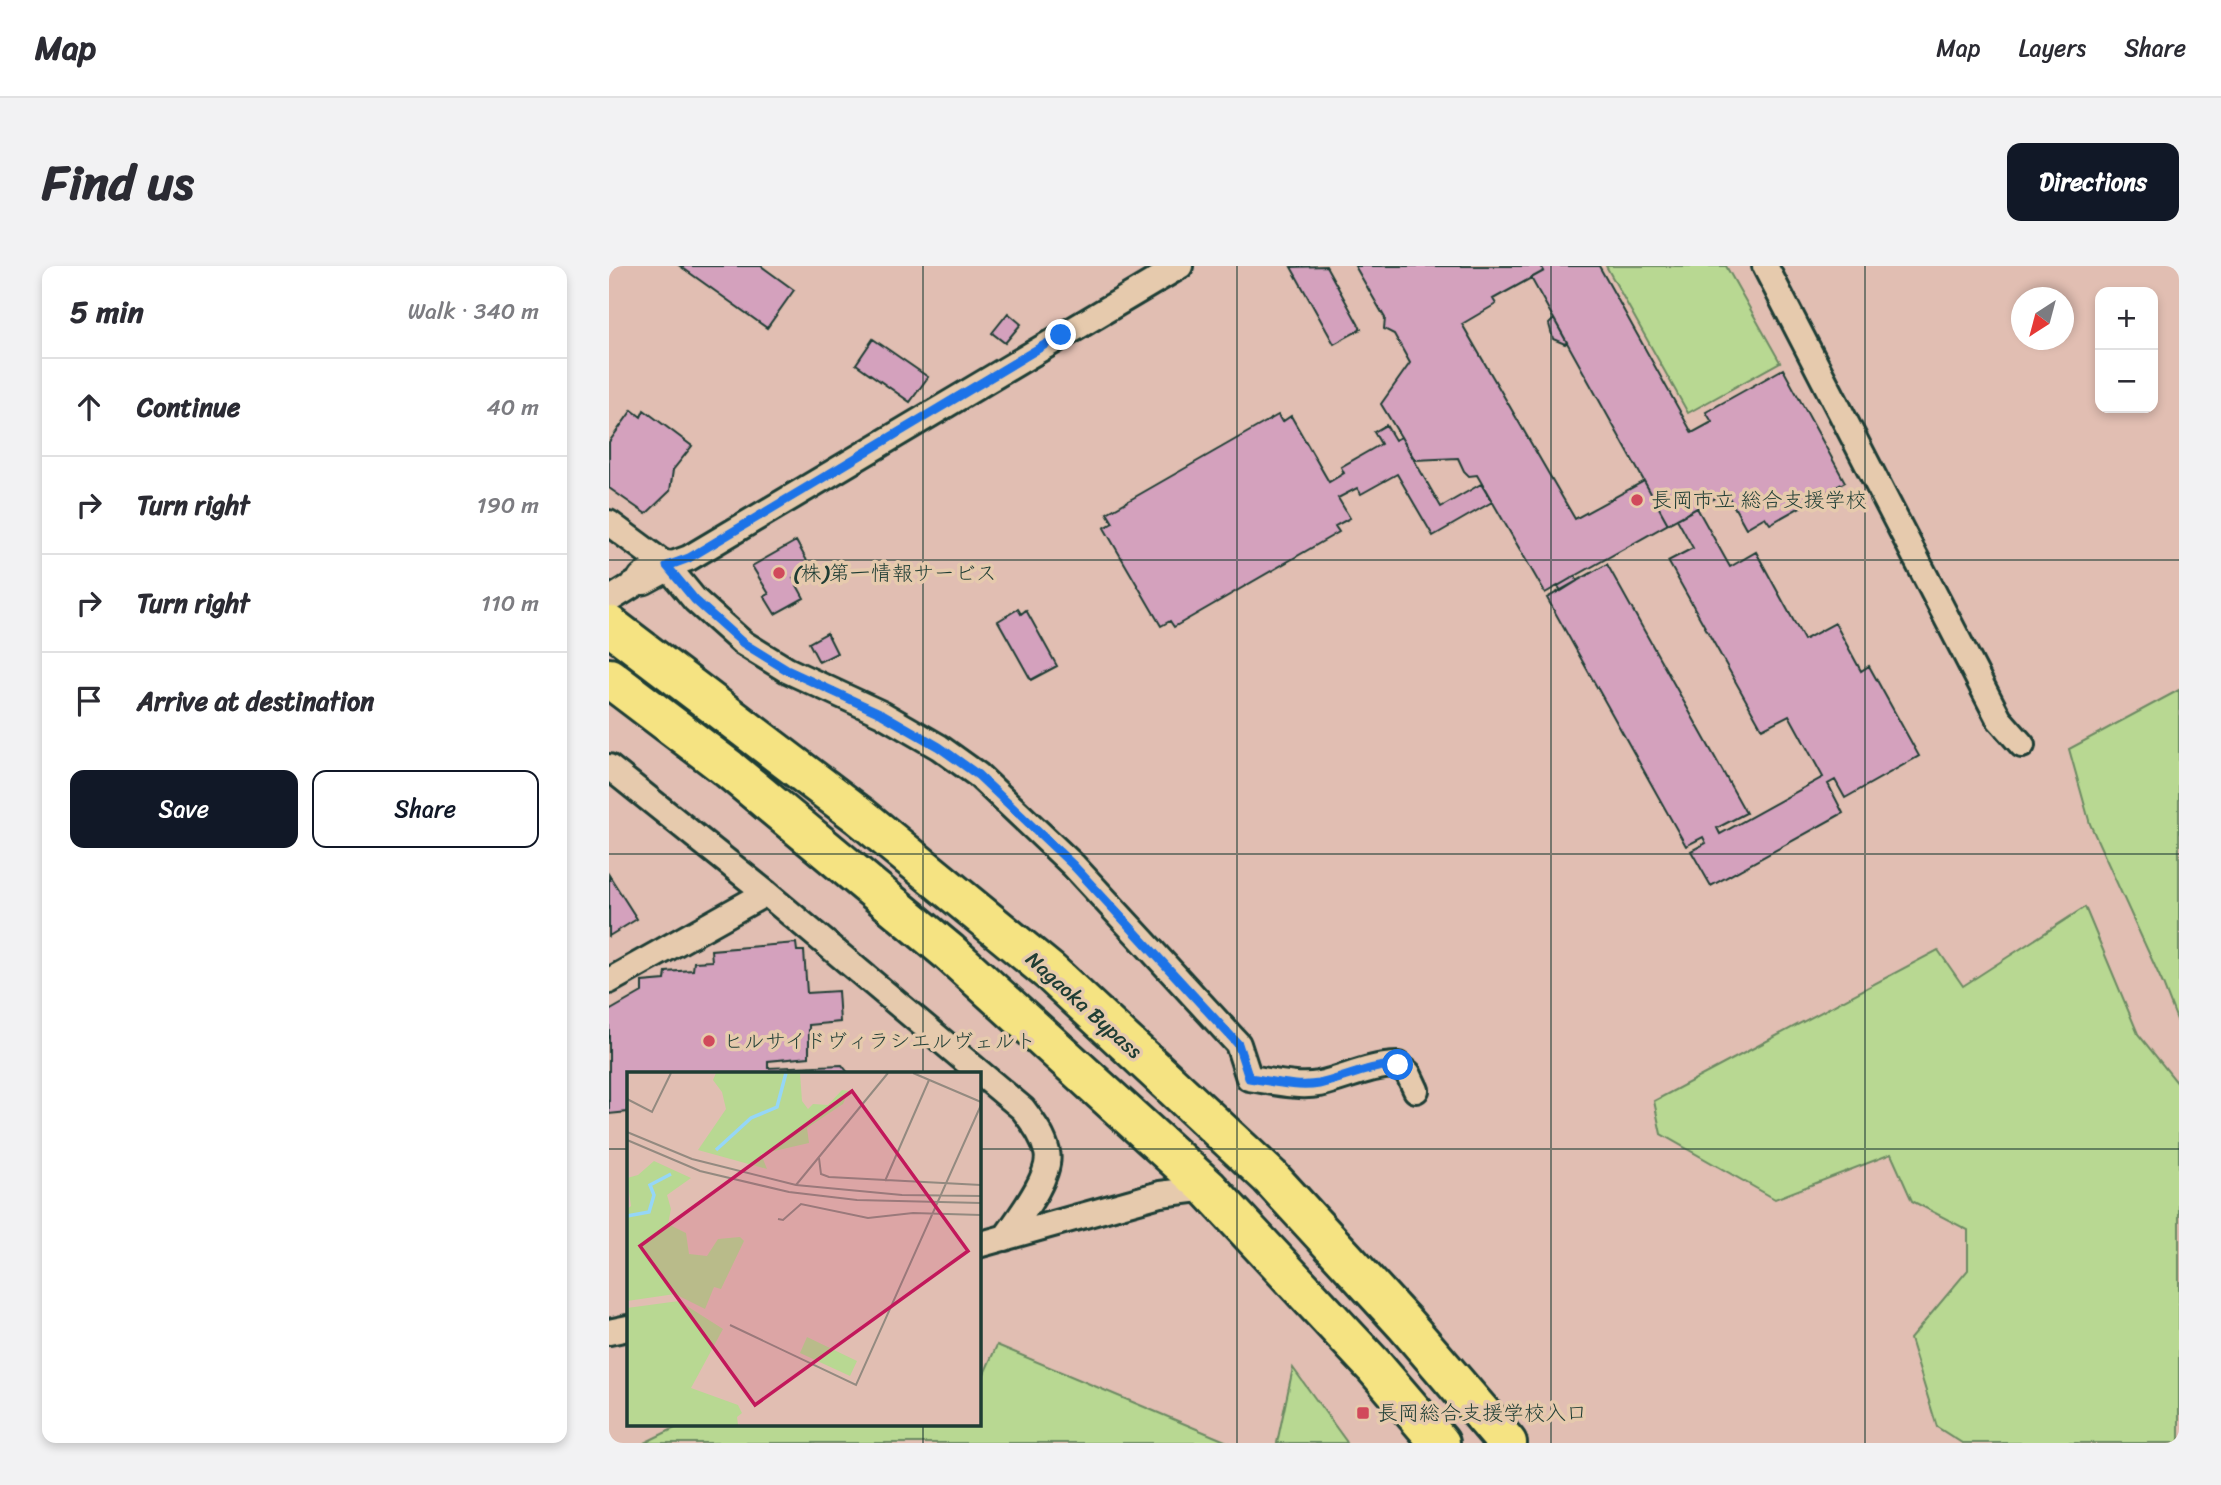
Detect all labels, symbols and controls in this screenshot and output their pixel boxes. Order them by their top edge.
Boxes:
text: Map [35,19,96,77]
text: Map [1936,27,1981,69]
text: Layers [2019,27,2086,69]
text: Share [2124,27,2186,69]
text: Find us [42,139,194,226]
button: Directions [2007,143,2179,221]
text: 5 min [70,285,144,339]
north arrow [2011,287,2074,350]
map controls [2095,287,2158,413]
button: + [2095,287,2158,350]
text: Walk · 340 m [408,291,539,332]
route end [1045,319,1076,350]
button: − [2095,350,2158,413]
text: Continue [137,384,240,430]
text: 40 m [486,387,539,428]
icon: ahead [70,388,108,426]
place label: 長岡市立 総合支援学校 [1651,481,1866,519]
text: Turn right [137,482,250,528]
text: 190 m [477,485,539,526]
icon: right [70,486,108,524]
marker: 長岡市立 総合支援学校 [1629,492,1645,508]
place label: (株)第一情報サービス [793,554,997,592]
marker: (株)第一情報サービス [771,565,787,581]
text: Turn right [137,580,250,626]
text: 110 m [481,583,539,624]
icon: right [70,584,108,622]
text: Arrive at destination [137,678,374,724]
icon: arrive [70,682,108,720]
button: Save [70,770,298,848]
button: Share [312,770,539,848]
street label: Nagaoka Bypass [1016,941,1152,1069]
place label: ヒルサイドヴィラシエルヴェルト [723,1022,1036,1060]
marker: ヒルサイドヴィラシエルヴェルト [701,1033,717,1049]
route start [1382,1049,1413,1080]
inset map [627,1072,980,1426]
place label: 長岡総合支援学校入口 [1377,1394,1587,1432]
marker: 長岡総合支援学校入口 [1355,1405,1371,1421]

